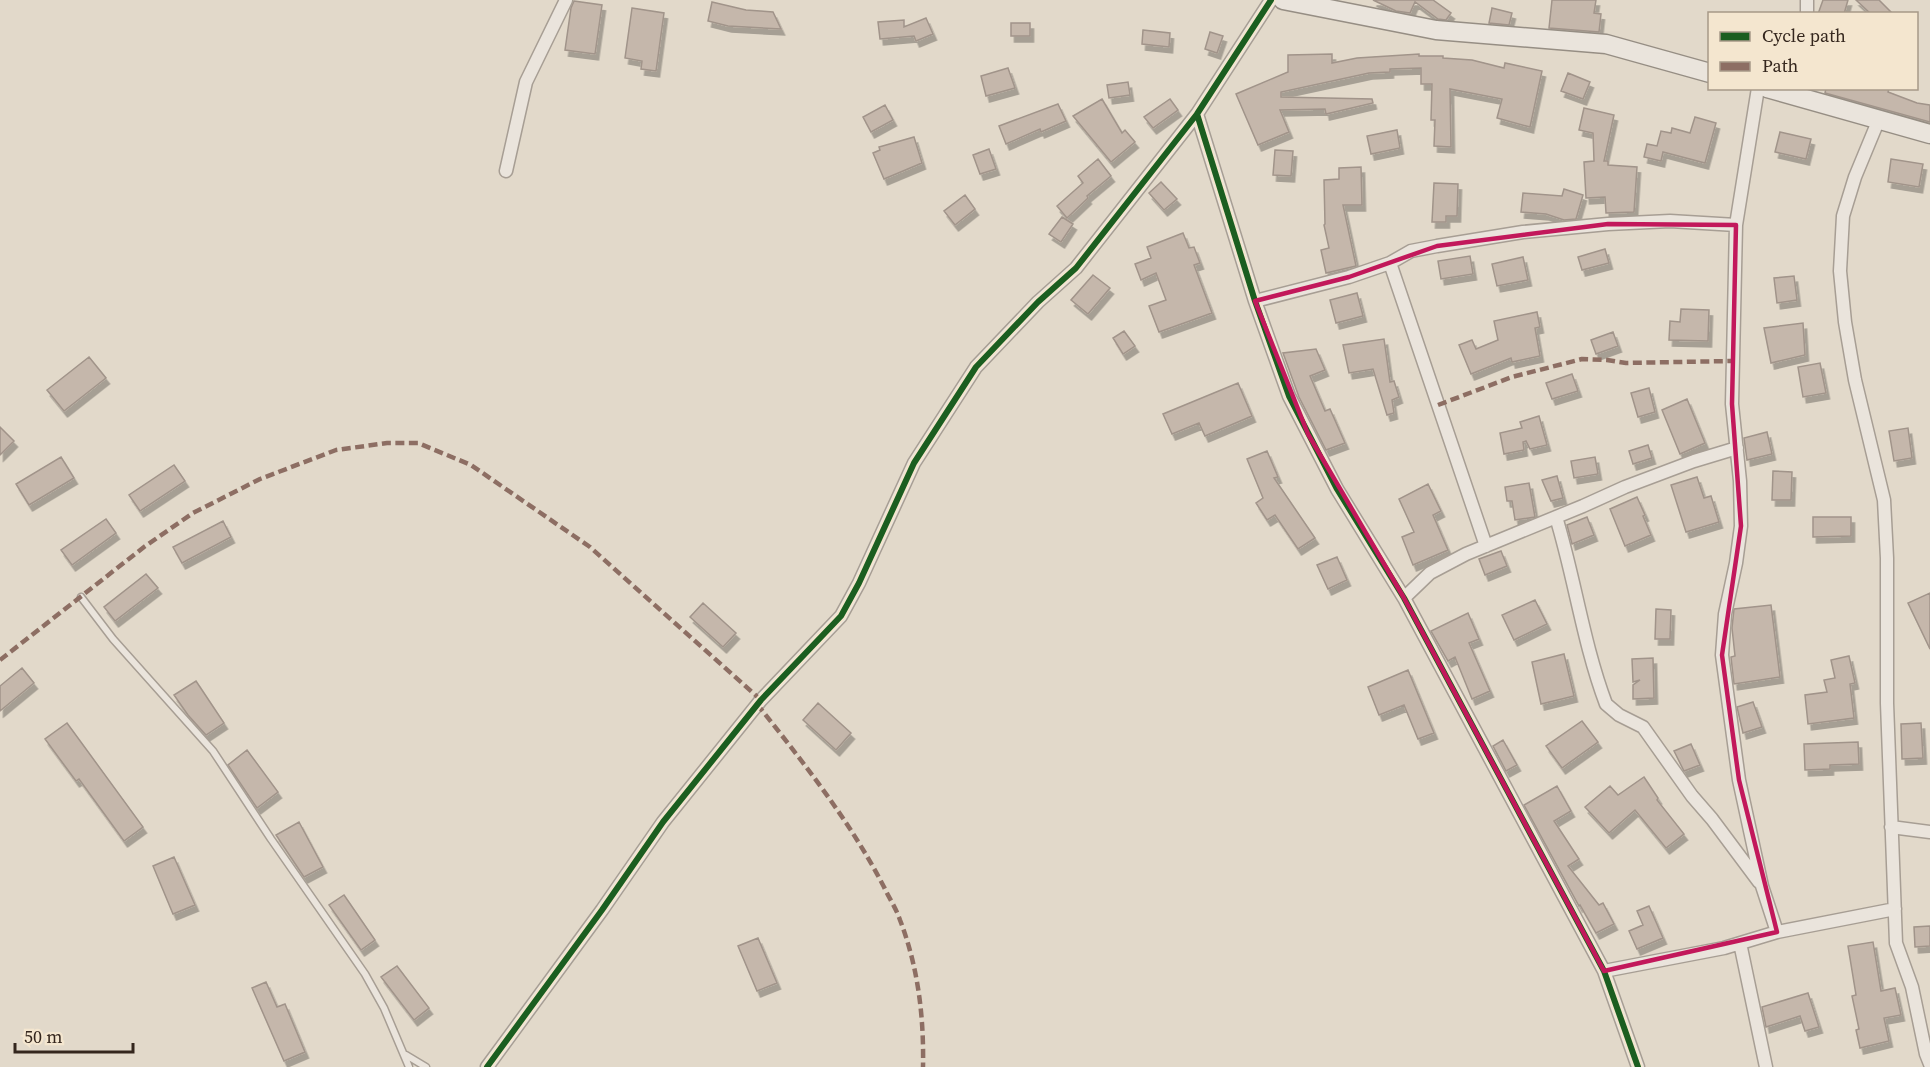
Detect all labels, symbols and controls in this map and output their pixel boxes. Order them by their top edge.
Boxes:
legend [1708,12,1918,90]
text: Cycle path [1762,23,1846,48]
text: Path [1762,53,1799,78]
scale bar [15,1016,134,1054]
text: 50 m [24,1024,62,1049]

